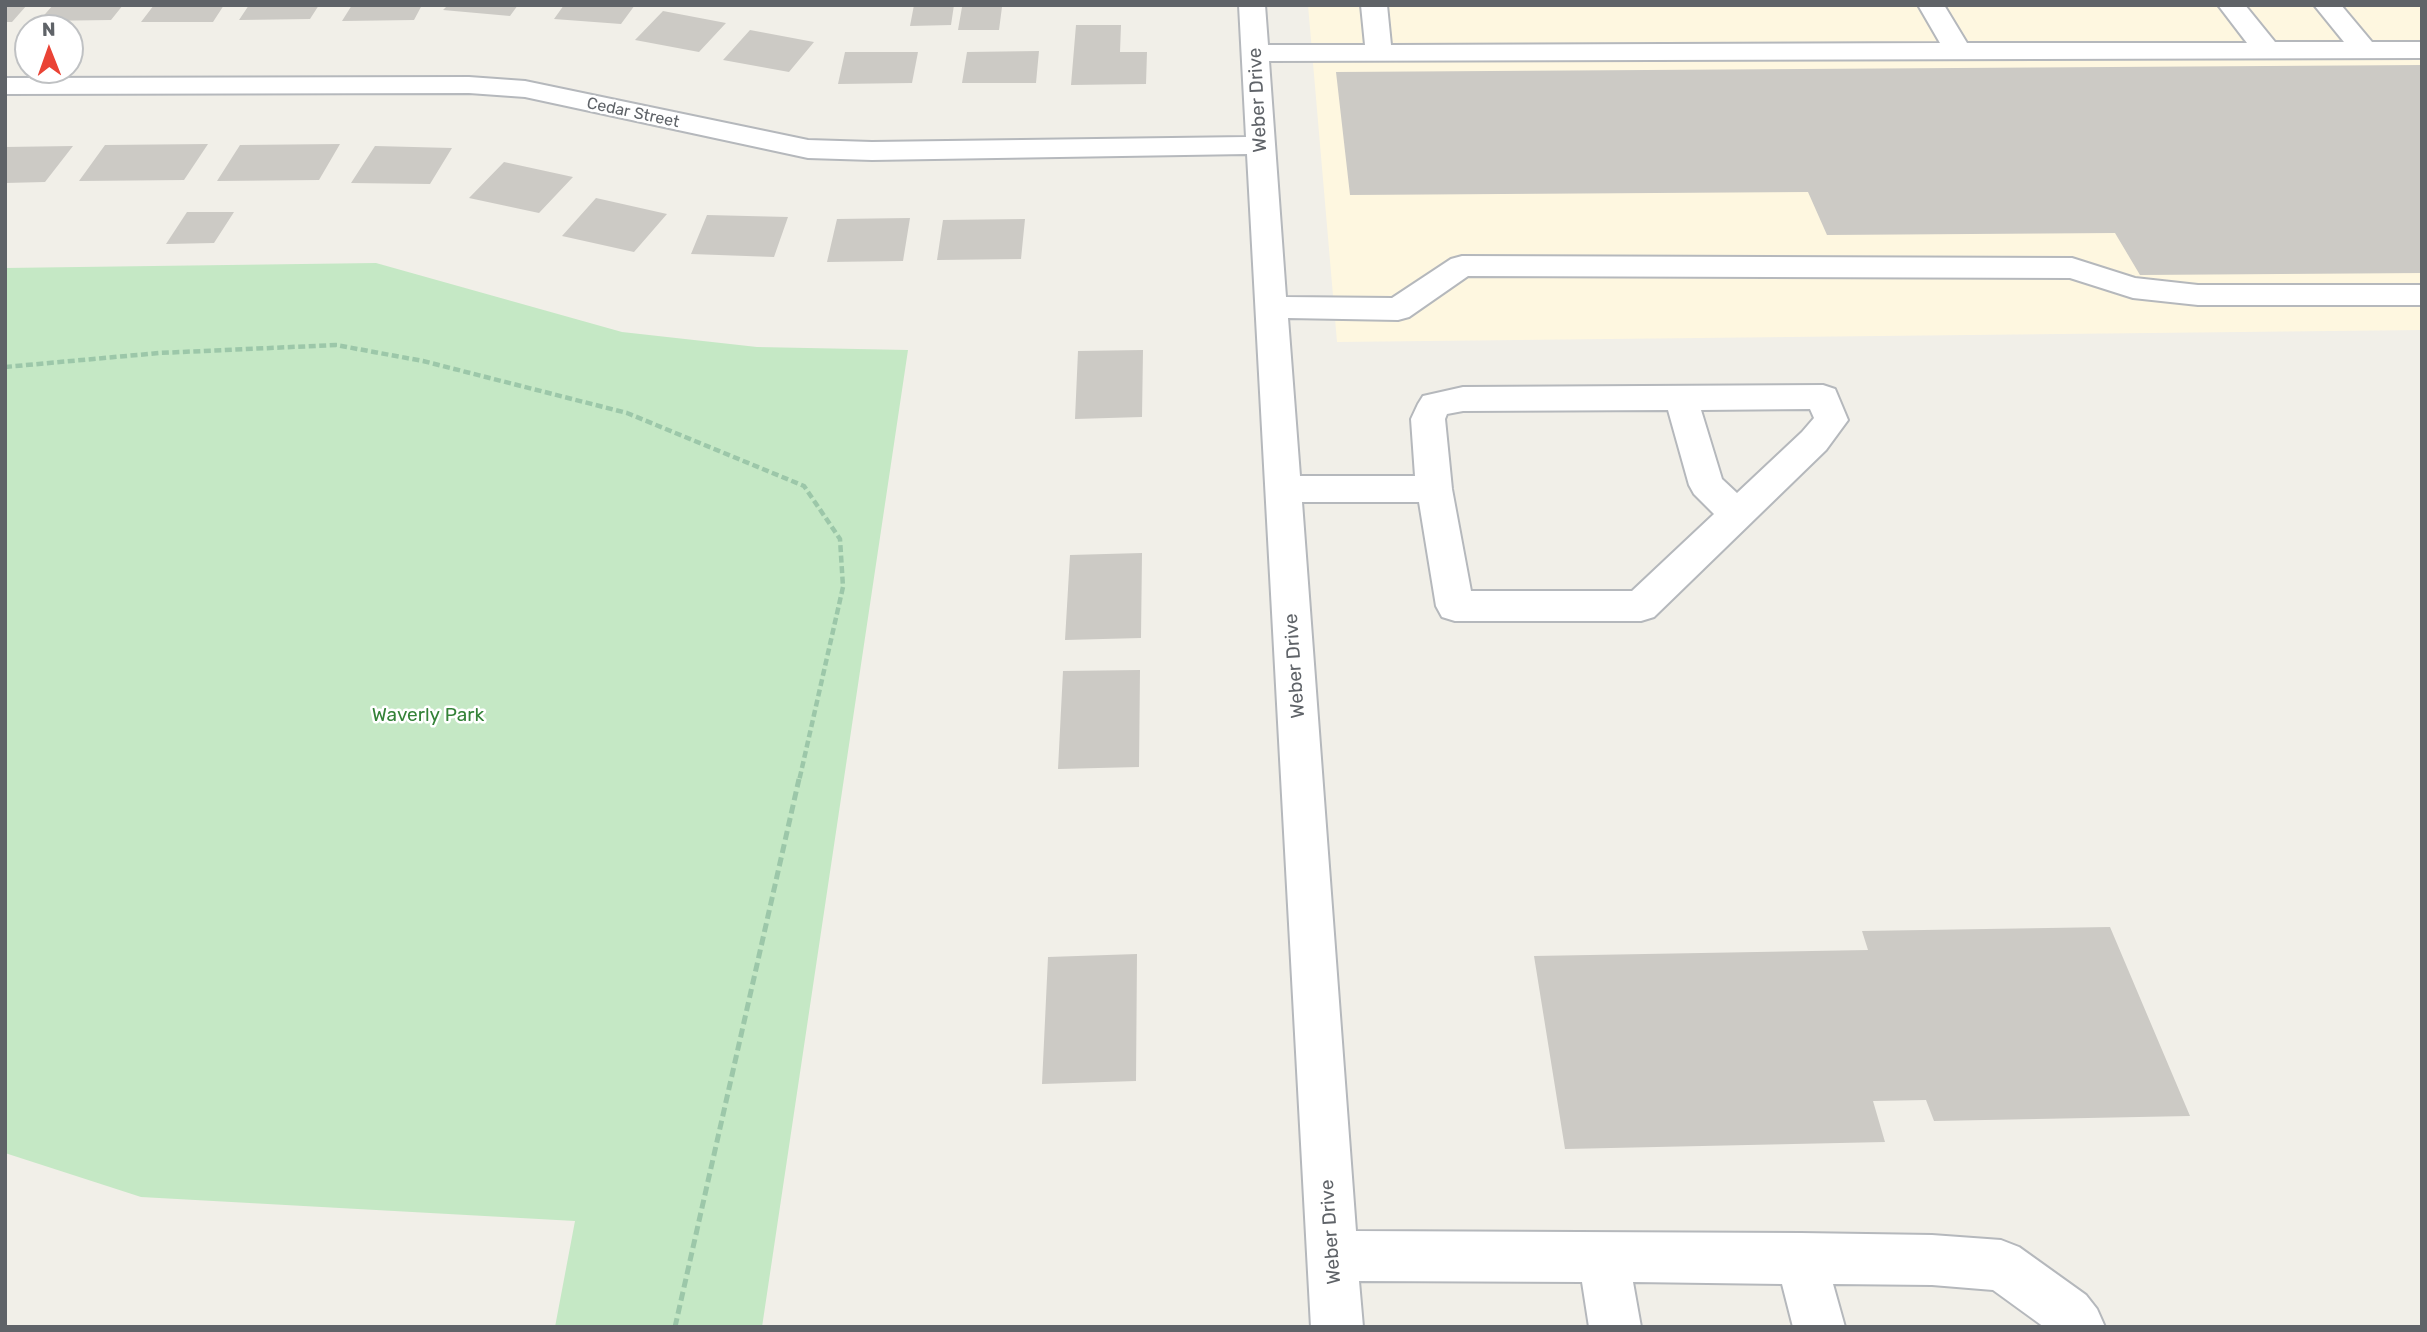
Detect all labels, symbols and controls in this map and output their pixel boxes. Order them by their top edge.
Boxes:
north arrow [14,14,84,84]
text: N [42,18,56,41]
street label: Weber Drive [1244,47,1272,153]
street label: Cedar Street [585,94,681,132]
street label: Weber Drive [1280,613,1310,719]
park label: Waverly Park [372,705,484,727]
street label: Weber Drive [1316,1179,1346,1285]

